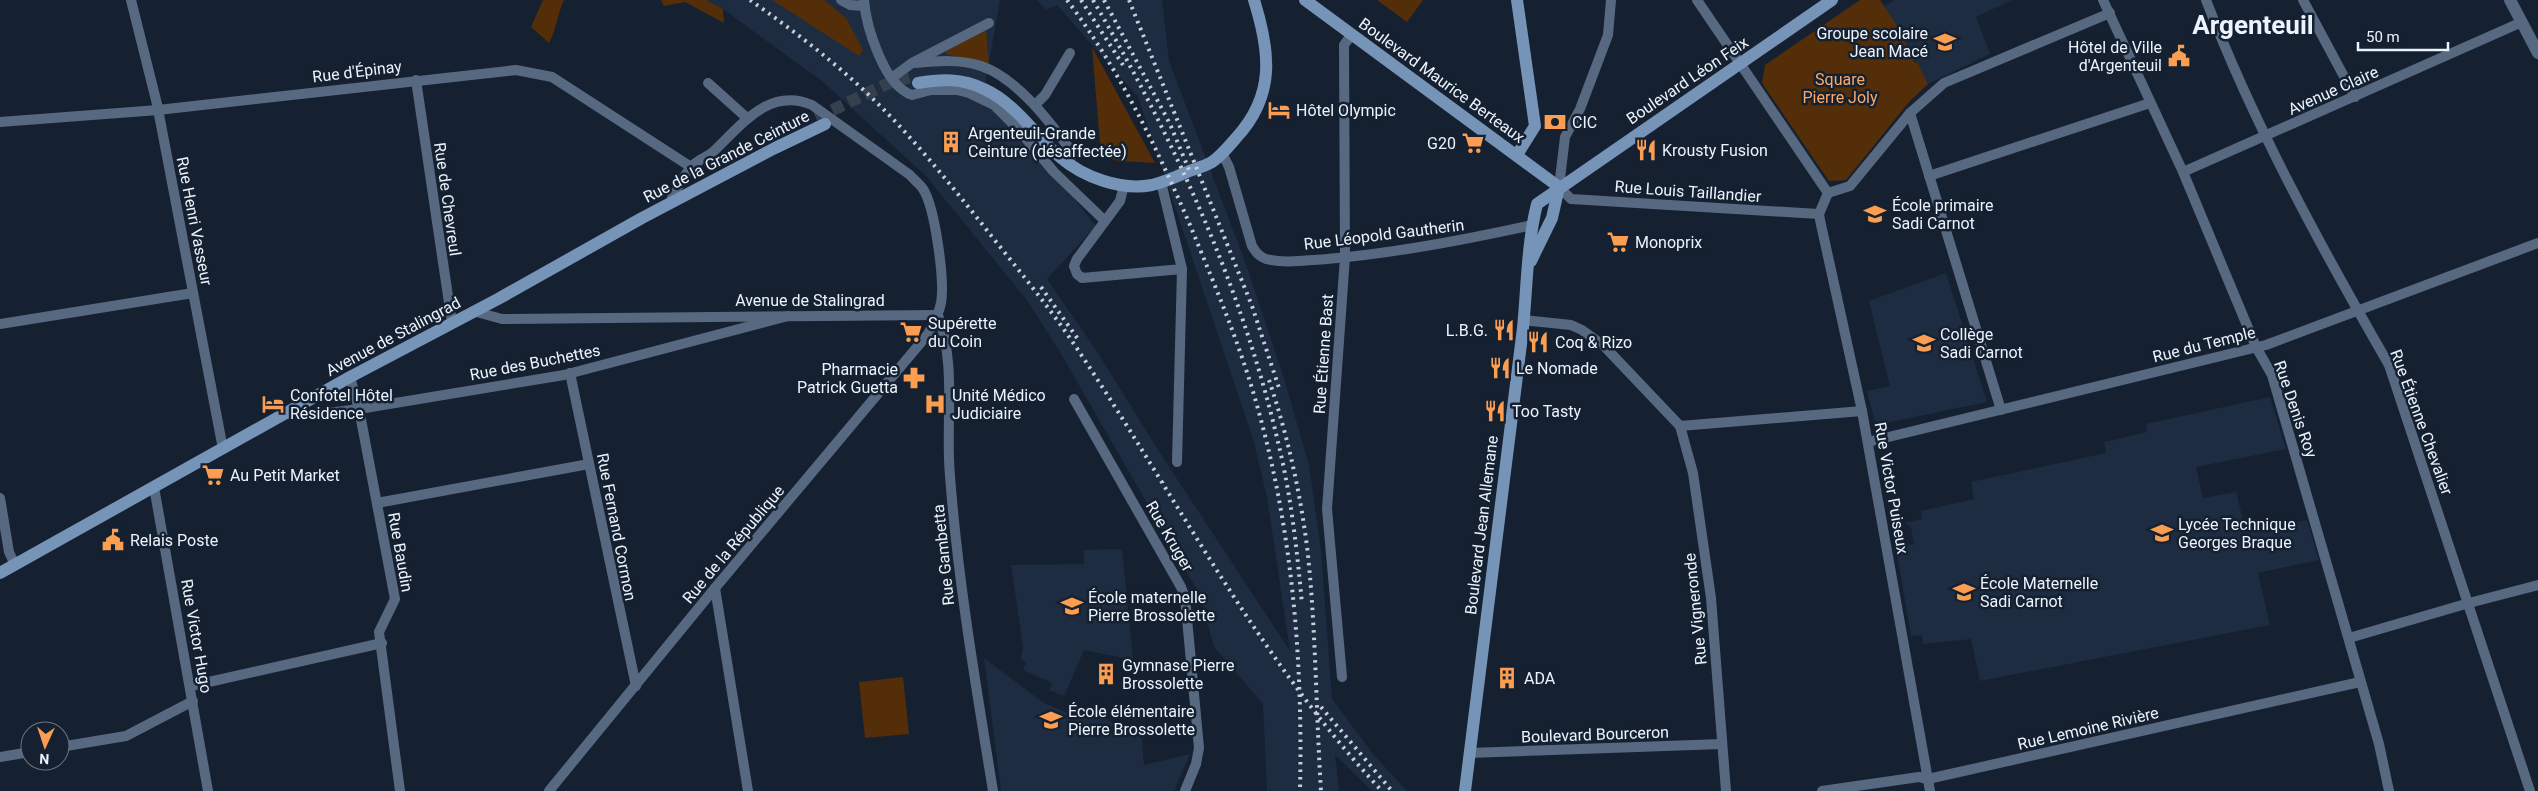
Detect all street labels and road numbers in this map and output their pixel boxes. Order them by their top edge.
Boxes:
street label: Boulevard Maurice Berteaux [1355,14,1528,147]
street label: Boulevard Léon Feix [1623,33,1752,128]
street label: Rue d'Épinay [311,57,403,86]
street label: Avenue Claire [2285,62,2381,119]
street label: Rue de la Grande Ceinture [640,106,812,207]
street label: Rue de Chevreul [430,141,465,257]
street label: Rue Henri Vasseur [173,155,216,288]
street label: Rue Louis Taillandier [1614,177,1762,206]
street label: Rue Léopold Gautherin [1303,215,1465,254]
street label: Avenue de Stalingrad [735,291,885,310]
street label: Avenue de Stalingrad [323,293,464,380]
street label: Rue Étienne Bast [1310,293,1337,415]
street label: Rue du Temple [2151,323,2257,366]
street label: Rue des Buchettes [468,341,602,384]
street label: Rue Étienne Chevalier [2386,347,2457,498]
street label: Rue Denis Roy [2270,358,2321,461]
street label: Rue Victor Puiseux [1871,421,1912,556]
street label: Boulevard Jean Allemane [1461,434,1502,616]
street label: Rue Fernand Cormon [593,452,640,603]
street label: Rue de la République [678,481,788,607]
street label: Rue Kruger [1142,498,1198,575]
street label: Rue Gambetta [929,504,958,606]
street label: Rue Baudin [384,511,417,593]
street label: Rue Vigneronde [1680,552,1711,666]
street label: Rue Victor Hugo [177,578,216,695]
street label: Rue Lemoine Rivière [2016,703,2161,754]
street label: Boulevard Bourceron [1521,722,1669,747]

